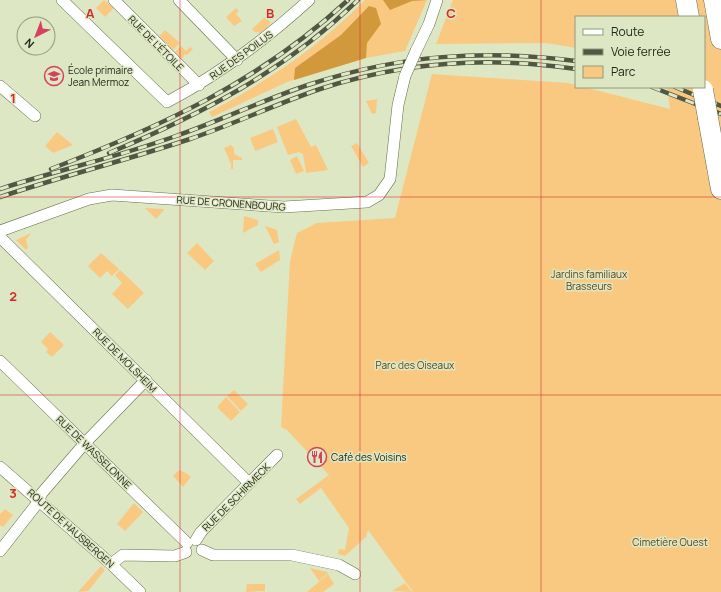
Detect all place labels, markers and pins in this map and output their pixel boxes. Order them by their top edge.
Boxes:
place label: École primaire Jean Mermoz [68,63,133,89]
school or university icon: École primaire Jean Mermoz [43,65,65,87]
restaurant icon: Café des Voisins [306,446,328,468]
place label: Café des Voisins [331,450,407,464]

